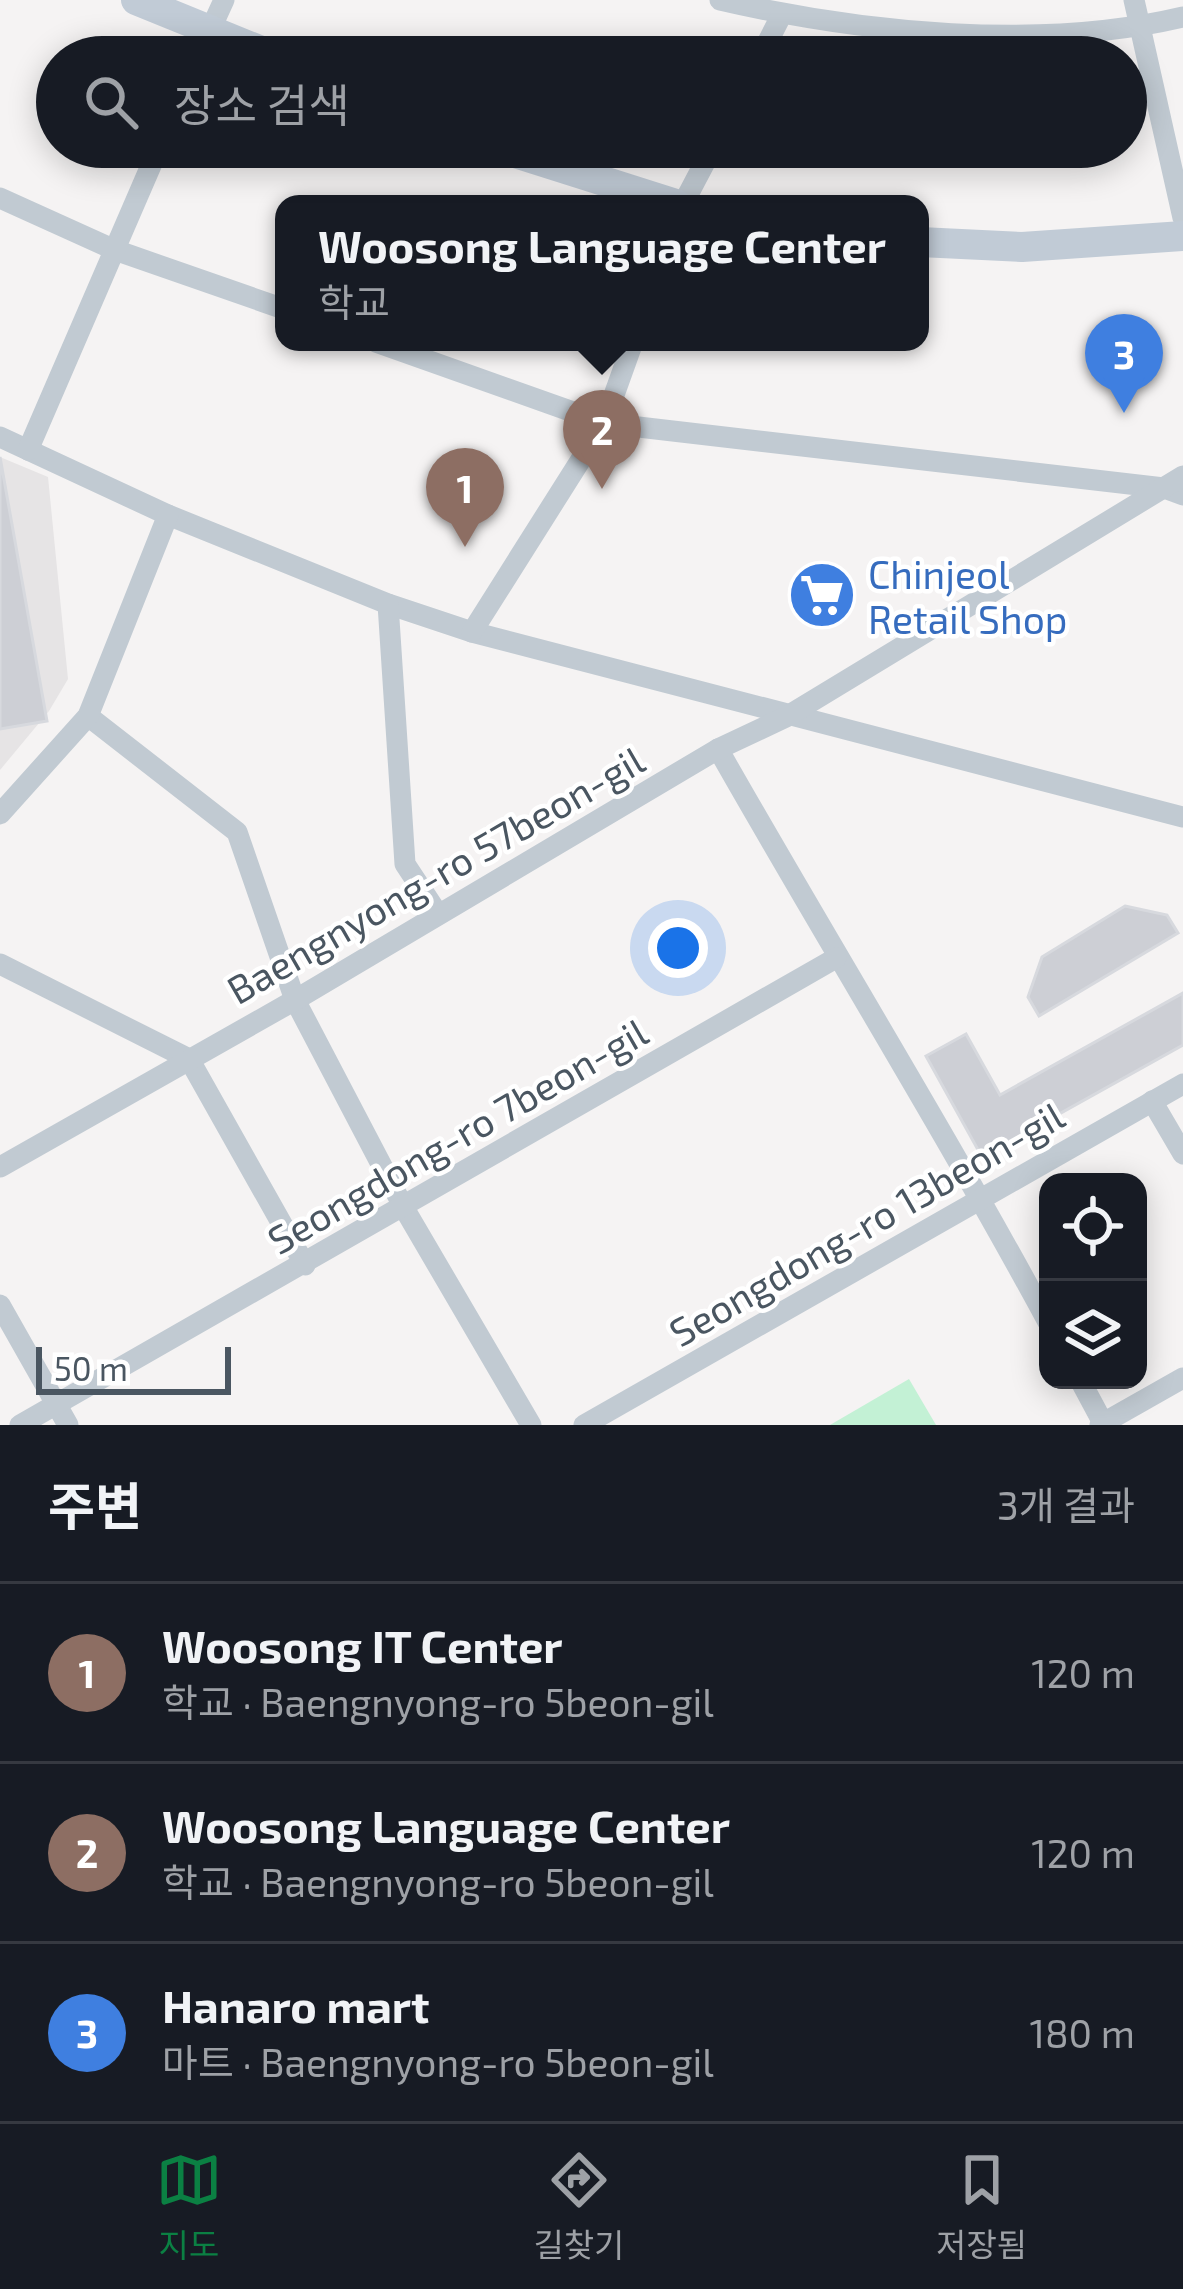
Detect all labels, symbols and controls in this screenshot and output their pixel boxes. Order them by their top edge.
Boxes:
search box [36,36,1147,168]
icon: search [78,69,144,135]
text: 장소 검색 [174,77,350,131]
popup [275,195,929,351]
text: Woosong Language Center [318,218,886,272]
text: 학교 [318,278,390,325]
pin: 3 [1085,314,1163,413]
pin: 2 [563,390,641,489]
pin: 1 [426,448,504,547]
place label: Chinjeol Retail Shop [868,550,1067,642]
supermarket icon: Chinjeol Retail Shop [787,560,857,630]
street label: Baengnyong-ro 57beon-gil [218,735,652,1013]
your location [648,918,708,978]
street label: Seongdong-ro 7beon-gil [259,1007,655,1263]
street label: Seongdong-ro 13beon-gil [661,1091,1072,1355]
map controls [1039,1173,1147,1389]
button: locate [1039,1173,1147,1281]
button: layers [1039,1281,1147,1389]
scale bar [36,1341,231,1394]
text: 50 m [54,1348,128,1388]
text: 주변 [48,1474,142,1535]
text: 3개 결과 [997,1481,1135,1528]
text: Woosong IT Center [162,1618,563,1672]
text: 1 [79,1649,95,1696]
text: 120 m [1031,1649,1135,1696]
text: 학교 · Baengnyong-ro 5beon-gil [162,1678,714,1725]
text: Woosong Language Center [162,1798,730,1852]
text: 2 [76,1829,98,1876]
text: 120 m [1031,1829,1135,1876]
text: 학교 · Baengnyong-ro 5beon-gil [162,1858,714,1905]
text: Hanaro mart [162,1978,430,2032]
text: 3 [76,2009,98,2056]
text: 180 m [1029,2009,1135,2056]
text: 마트 · Baengnyong-ro 5beon-gil [162,2038,714,2085]
tab: 지도 [156,2147,222,2267]
tab: 길찾기 [533,2147,624,2267]
tab: 저장됨 [936,2147,1027,2267]

